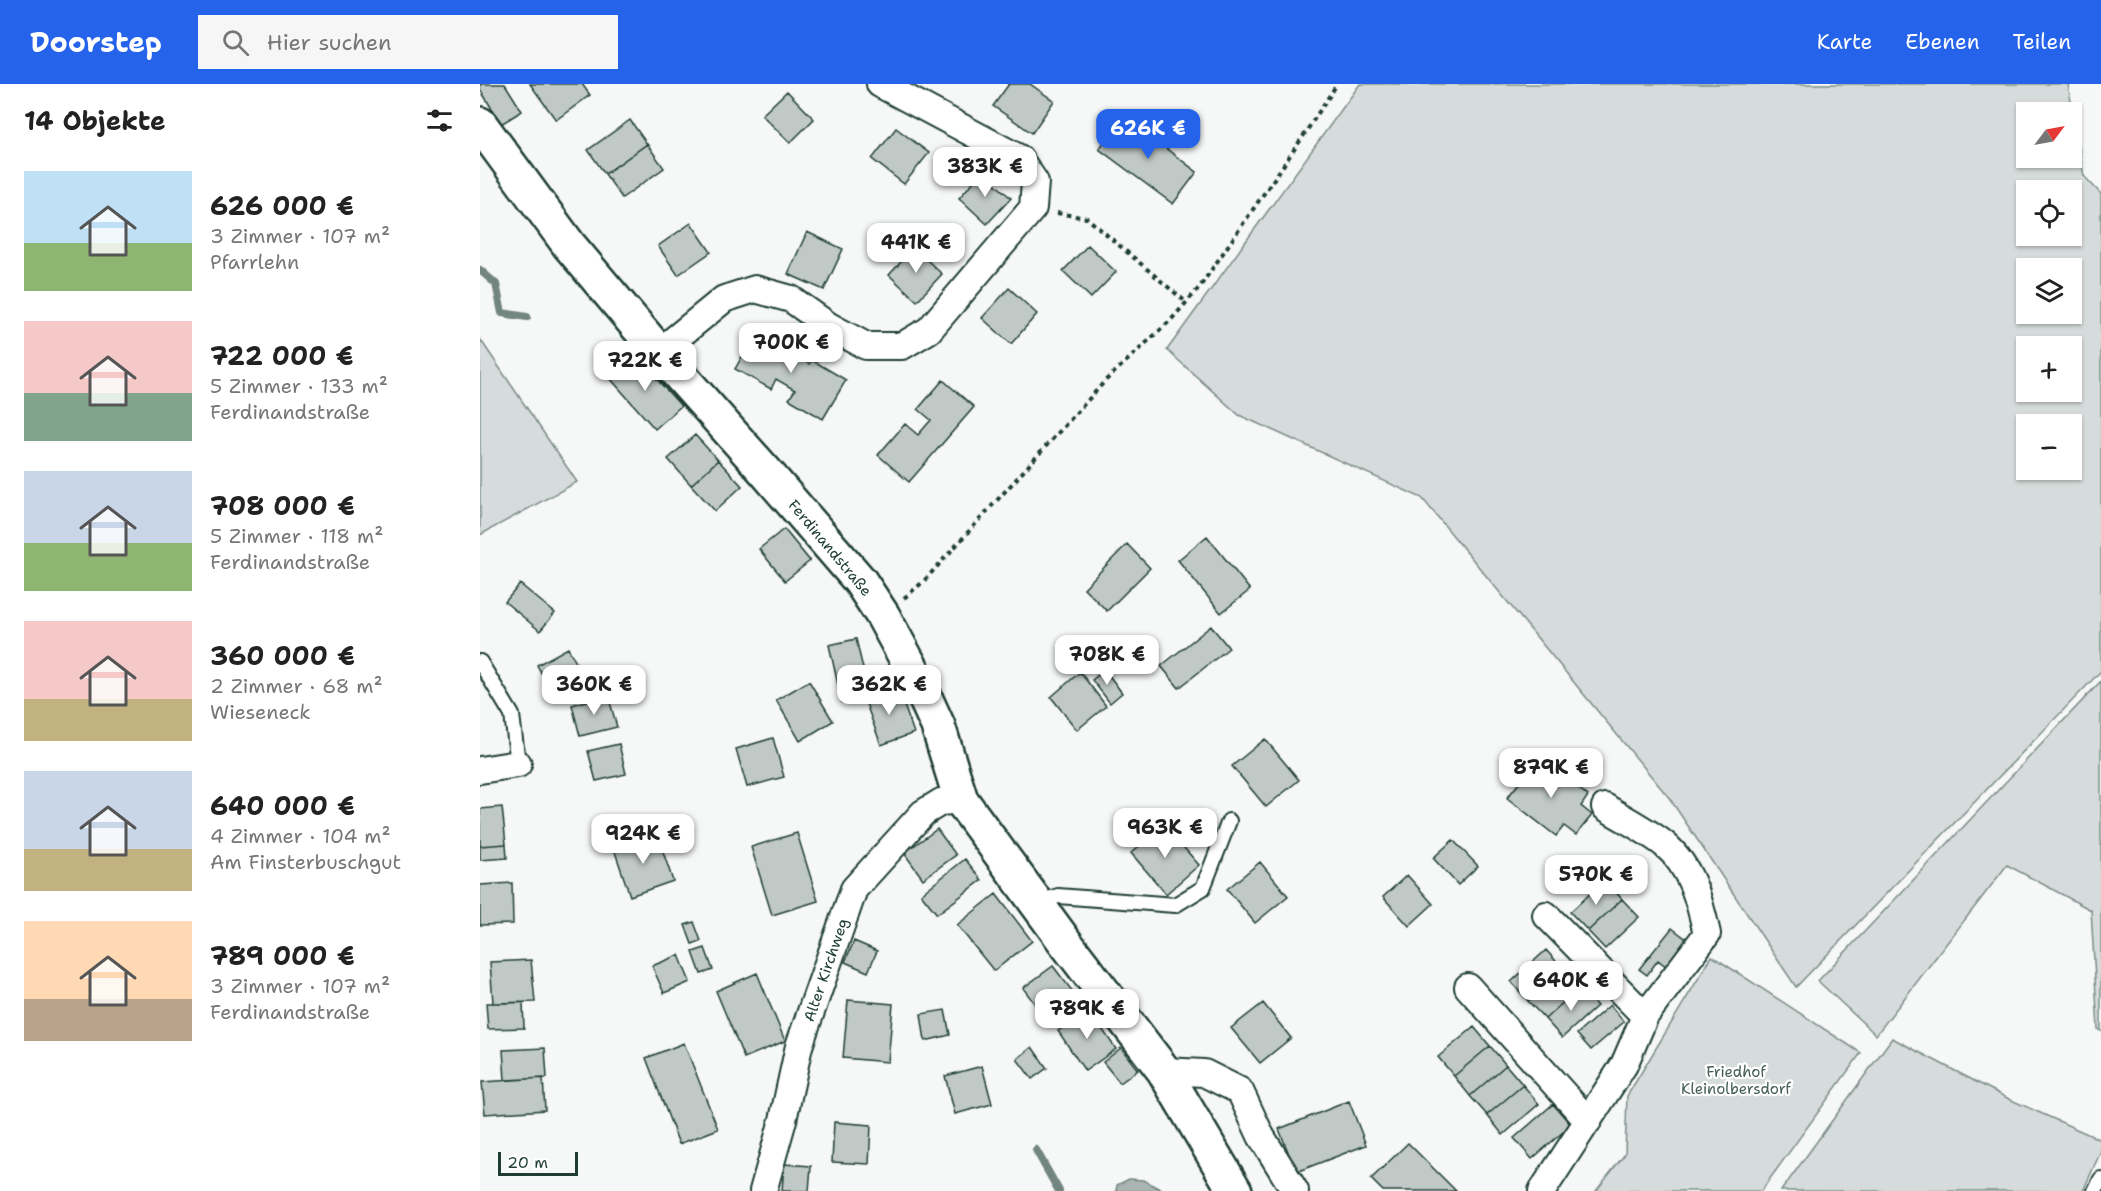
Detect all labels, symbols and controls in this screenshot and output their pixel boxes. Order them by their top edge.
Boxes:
search box [198,15,618,69]
text: Doorstep [30,23,162,61]
icon: search [219,26,252,59]
text: Hier suchen [267,28,391,57]
text: Karte [1817,28,1872,56]
text: Ebenen [1905,28,1980,56]
text: Teilen [2013,28,2071,56]
north arrow [2016,102,2082,168]
map controls [2016,102,2082,480]
text: 14 Objekte [24,103,166,138]
icon: filters [423,104,456,137]
pin: 626K € [1099,109,1197,160]
text: 626K € [1110,115,1186,141]
pin: 383K € [936,147,1034,198]
text: 383K € [947,153,1023,179]
button: locate [2016,180,2082,246]
text: 626 000 € [210,188,354,223]
icon: home [72,195,144,267]
text: 3 Zimmer · 107 m² [210,223,390,249]
pin: 441K € [867,223,965,274]
text: 441K € [881,229,951,255]
text: Pfarrlehn [210,249,299,275]
button: layers [2016,258,2082,324]
pin: 700K € [742,323,840,374]
text: 700K € [753,329,829,355]
button: + [2016,336,2082,402]
text: 722 000 € [210,338,354,373]
pin: 722K € [596,341,694,392]
icon: home [72,345,144,417]
text: 722K € [607,347,683,373]
text: 5 Zimmer · 133 m² [210,373,388,399]
text: Ferdinandstraße [210,399,370,425]
button: − [2016,414,2082,480]
text: 708 000 € [210,488,355,523]
icon: home [72,495,144,567]
street label: Ferdinandstraße [784,496,876,600]
text: 5 Zimmer · 118 m² [210,523,383,549]
text: Ferdinandstraße [210,549,370,575]
pin: 708K € [1058,635,1156,686]
text: 360 000 € [210,638,355,673]
text: 708K € [1069,641,1145,667]
icon: home [72,645,144,717]
pin: 360K € [545,665,643,716]
pin: 362K € [840,665,938,716]
text: 360K € [556,671,632,697]
text: 362K € [851,671,927,697]
text: 2 Zimmer · 68 m² [210,673,383,699]
text: Wieseneck [210,699,311,725]
pin: 879K € [1502,748,1600,799]
text: 879K € [1513,754,1589,780]
text: 640 000 € [210,788,355,823]
icon: home [72,795,144,867]
pin: 963K € [1116,808,1214,859]
pin: 924K € [594,814,692,865]
text: 963K € [1127,814,1203,840]
text: 924K € [605,820,681,846]
text: 4 Zimmer · 104 m² [210,823,391,849]
text: Am Finsterbuschgut [210,849,401,875]
pin: 570K € [1547,855,1645,906]
text: 570K € [1559,861,1633,887]
street label: Alter Kirchweg [799,916,853,1024]
text: 789 000 € [210,938,355,973]
icon: home [72,945,144,1017]
pin: 640K € [1522,961,1620,1012]
text: 640K € [1533,967,1609,993]
text: 3 Zimmer · 107 m² [210,973,390,999]
pin: 789K € [1038,989,1136,1040]
text: 789K € [1049,995,1125,1021]
text: Ferdinandstraße [210,999,370,1025]
park label: Friedhof Kleinolbersdorf [1681,1062,1792,1099]
scale bar [498,1149,578,1176]
text: 20 m [507,1152,548,1173]

